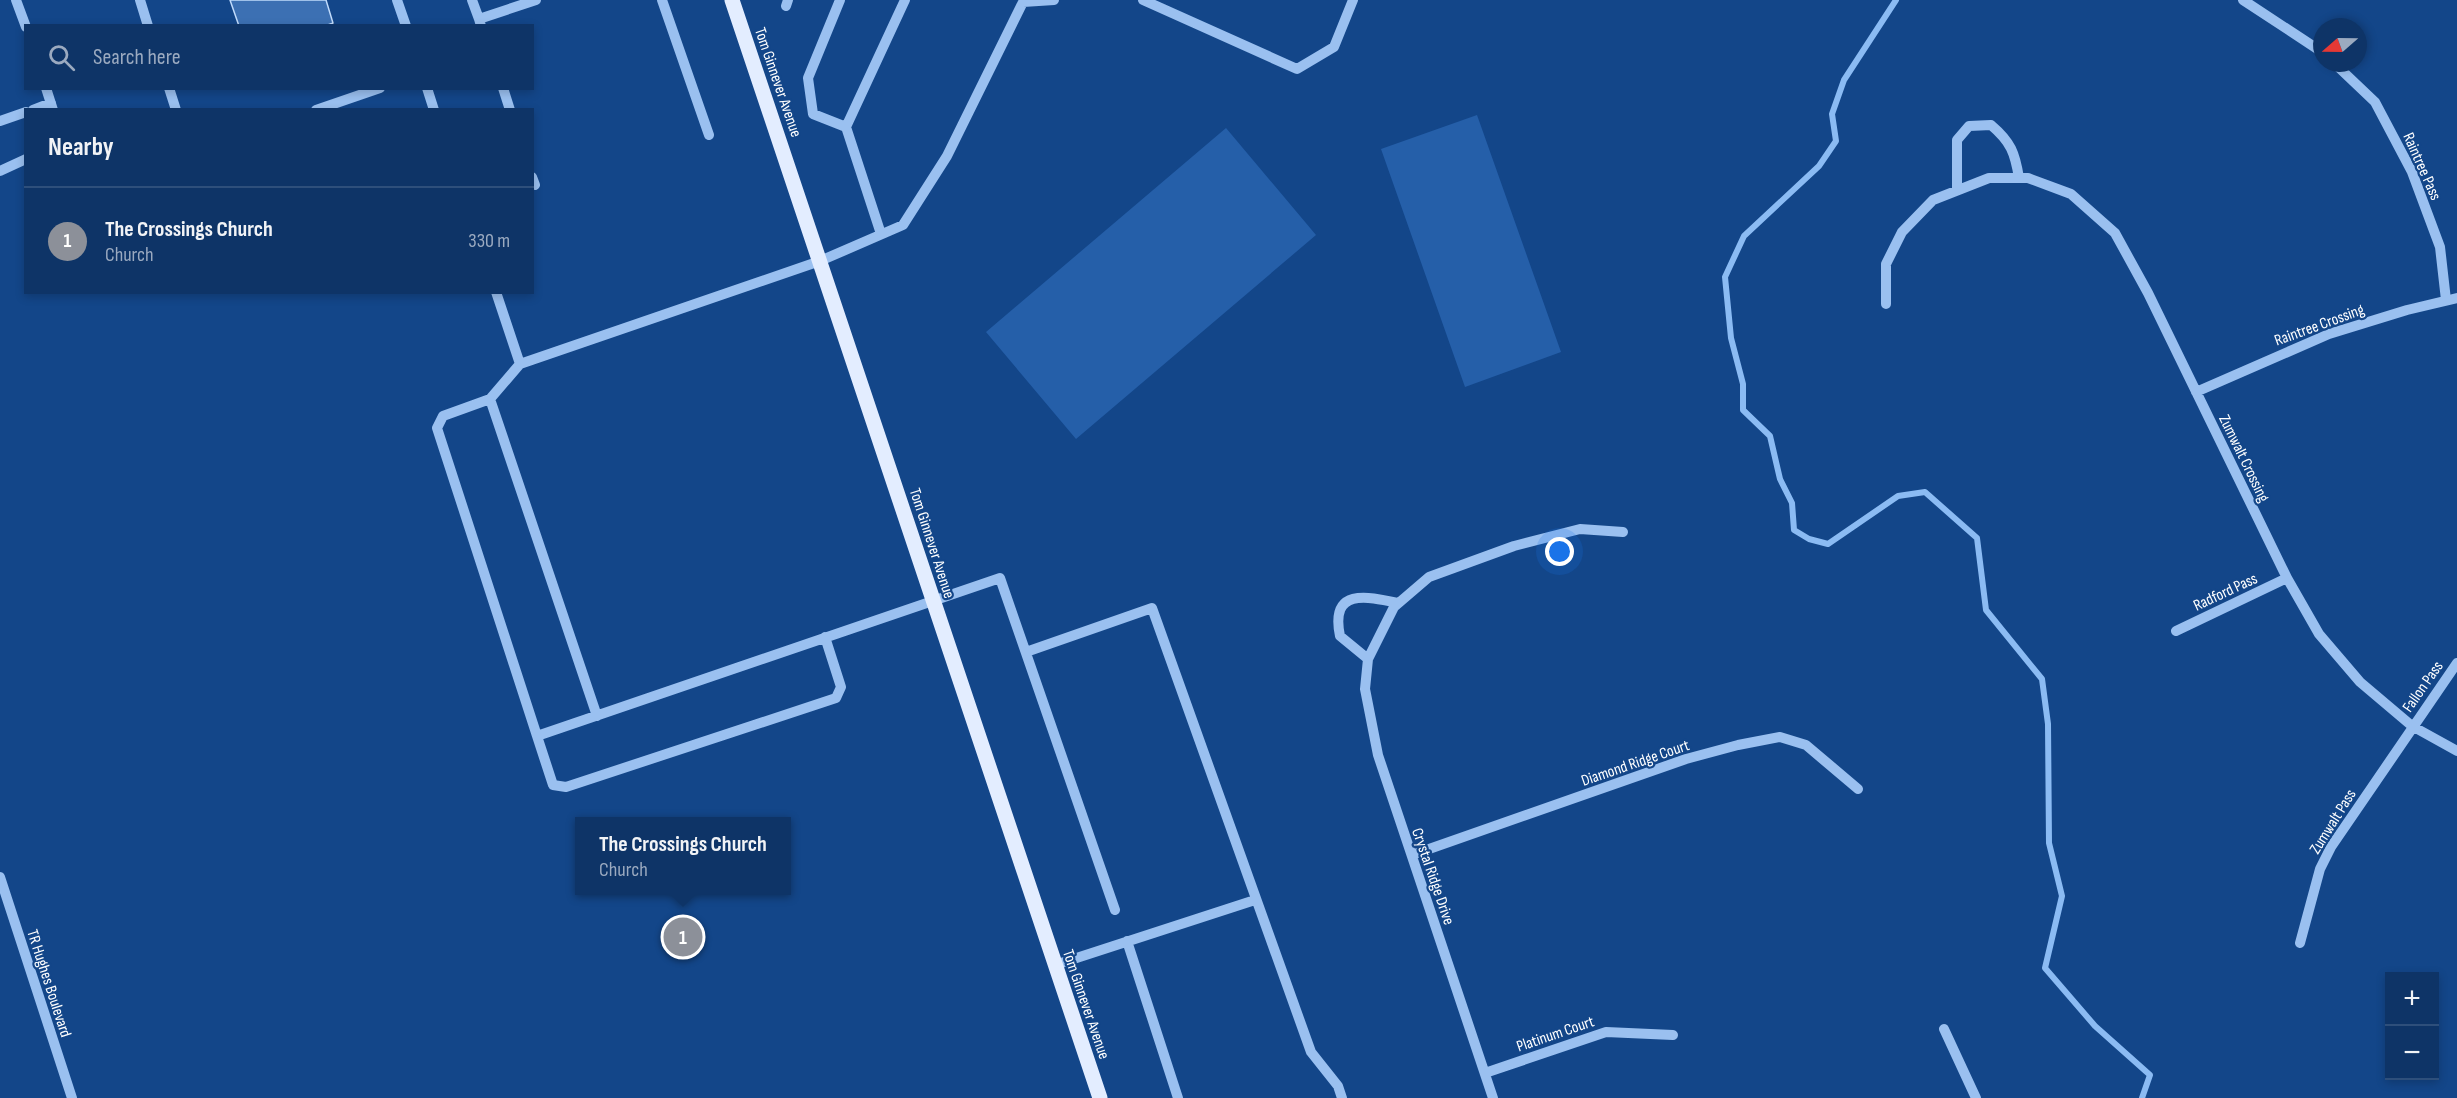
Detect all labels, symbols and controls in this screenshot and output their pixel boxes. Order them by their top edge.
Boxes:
north arrow [2313,18,2367,72]
search box [24,24,534,90]
street label: Tom Ginnever Avenue [750,25,805,140]
icon: search [45,41,78,74]
text: Search here [93,44,180,71]
street label: Raintree Pass [2398,130,2445,204]
text: Nearby [48,132,114,163]
text: The Crossings Church [105,216,273,243]
text: 1 [64,229,71,253]
text: 330 m [468,229,510,253]
text: Church [105,243,154,267]
street label: Raintree Crossing [2272,300,2367,350]
street label: Zumwalt Crossing [2214,412,2273,505]
street label: Tom Ginnever Avenue [905,486,958,601]
your location [1545,537,1574,566]
street label: Radford Pass [2191,569,2261,615]
street label: Fallon Pass [2399,657,2448,716]
street label: Diamond Ridge Court [1579,736,1692,791]
street label: Zumwalt Pass [2306,786,2361,858]
popup [575,817,791,895]
street label: Crystal Ridge Drive [1407,826,1458,927]
text: The Crossings Church [599,831,767,858]
text: Church [599,858,648,882]
pin: 1 [664,914,702,960]
street label: TR Hughes Boulevard [22,927,75,1040]
street label: Tom Ginnever Avenue [1058,947,1113,1062]
map controls [2385,972,2439,1080]
button: + [2385,972,2439,1026]
street label: Platinum Court [1514,1012,1597,1057]
button: − [2385,1026,2439,1080]

